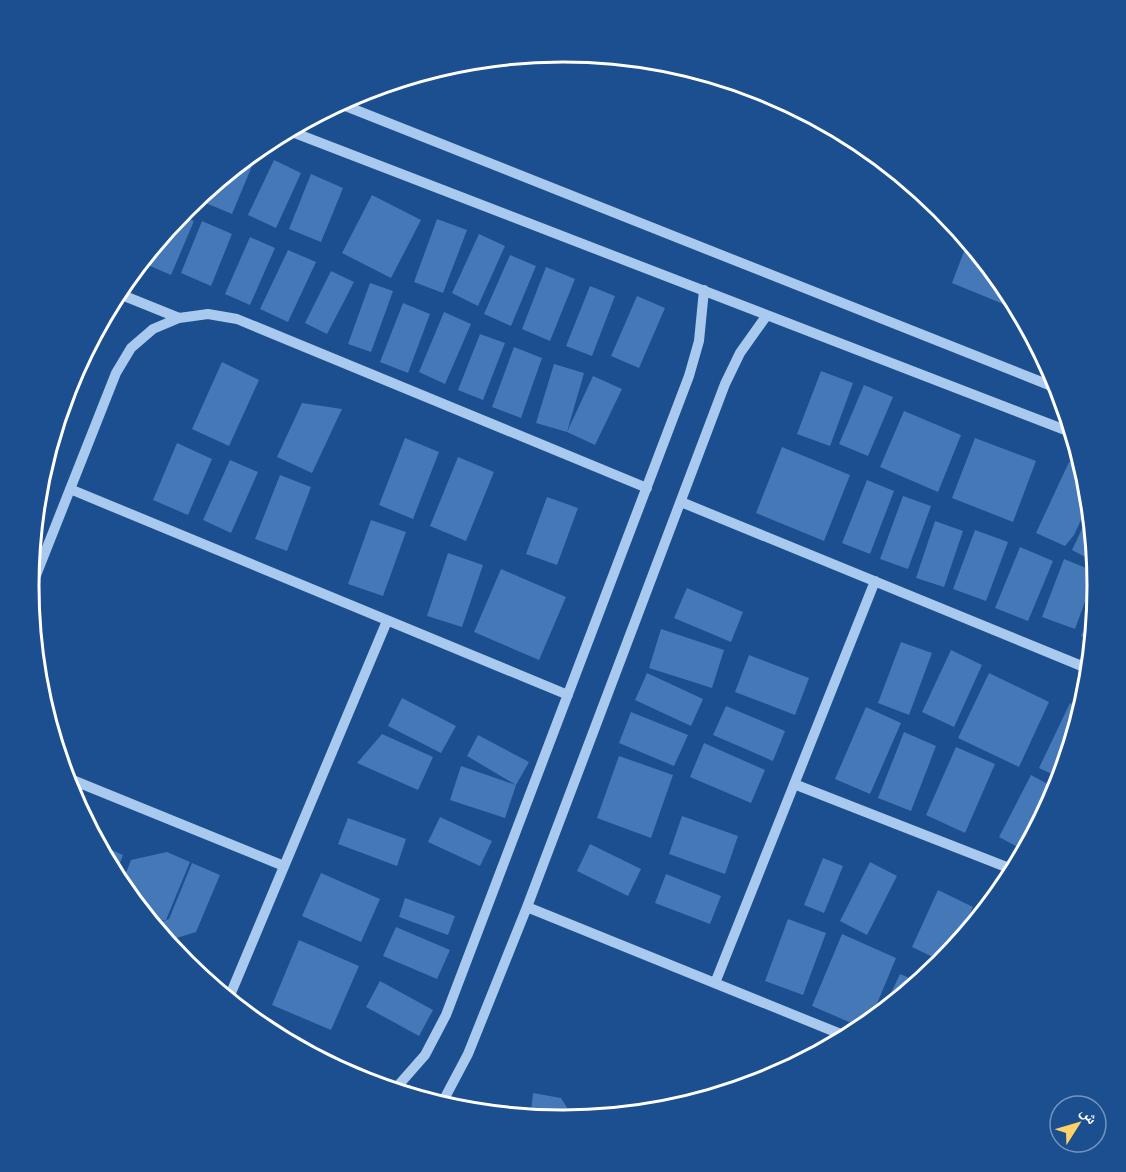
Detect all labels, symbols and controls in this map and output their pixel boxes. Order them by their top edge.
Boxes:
north arrow [1048,1094,1108,1154]
text: ش [1075,1103,1101,1129]

